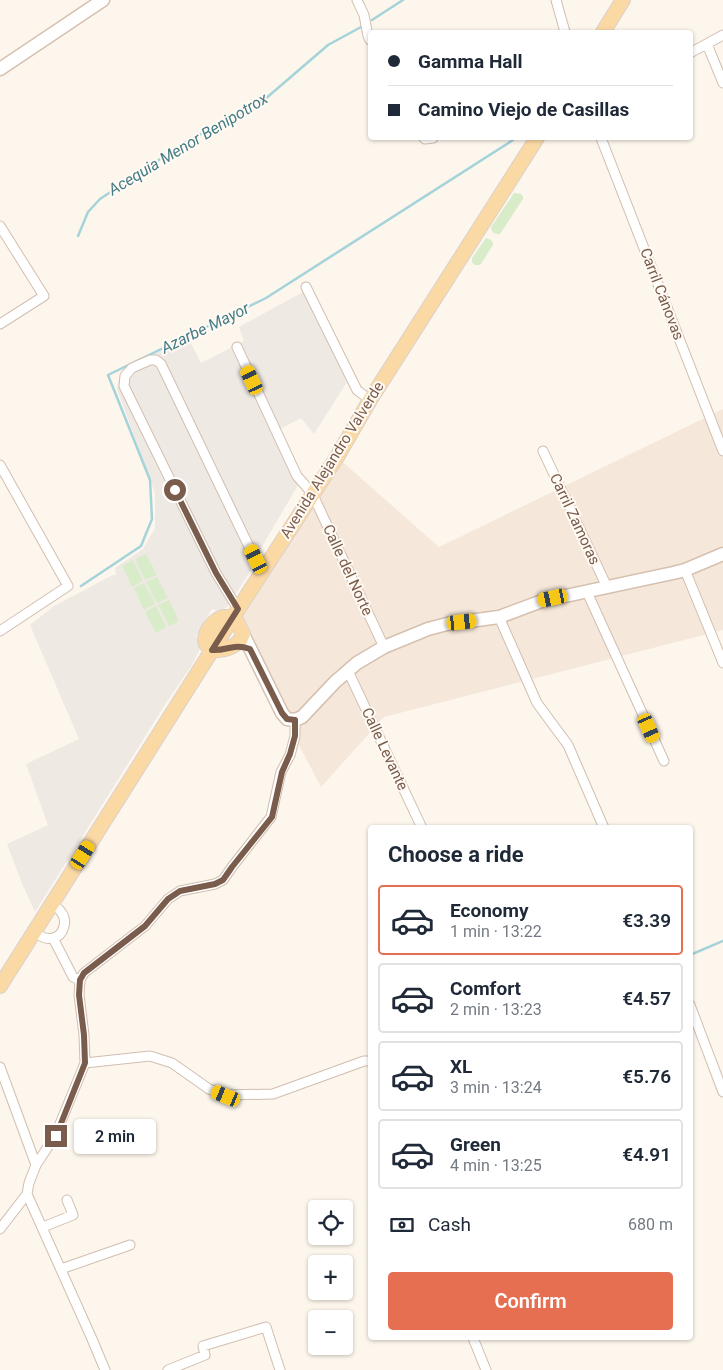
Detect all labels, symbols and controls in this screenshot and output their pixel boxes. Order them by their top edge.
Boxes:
text: Gamma Hall [418,50,523,73]
water label: Acequia Menor Benipotrox [104,89,271,200]
text: Camino Viejo de Casillas [418,98,629,121]
street label: Carril Cánovas [636,246,688,342]
water label: Azarbe Mayor [157,298,253,358]
car [238,363,265,397]
street label: Avenida Alejandro Valverde [276,378,388,542]
street label: Carril Zamoras [546,470,604,568]
route start [164,479,186,501]
street label: Calle del Norte [319,522,377,618]
car [242,542,269,576]
car [536,588,569,608]
car [446,613,477,631]
street label: Calle Levante [358,705,412,793]
car [636,711,661,745]
car [68,838,97,872]
text: Choose a ride [388,842,524,867]
icon: car [390,898,435,943]
text: Economy [450,899,529,922]
text: €3.39 [622,909,671,932]
text: 1 min · 13:22 [450,922,542,941]
icon: car [390,976,435,1021]
text: Comfort [450,977,521,1000]
text: €4.57 [622,987,671,1010]
text: 2 min · 13:23 [450,1000,542,1019]
icon: car [390,1054,435,1099]
text: XL [450,1055,472,1078]
text: €5.76 [622,1065,671,1088]
text: 3 min · 13:24 [450,1078,542,1097]
car [209,1083,242,1109]
callout: 2 min [74,1118,156,1154]
route end [45,1125,67,1147]
text: 2 min [95,1127,135,1146]
icon: car [390,1132,435,1177]
text: Green [450,1133,501,1156]
text: €4.91 [622,1143,671,1166]
text: 4 min · 13:25 [450,1156,542,1175]
map controls [308,1200,353,1355]
button: locate [308,1200,353,1245]
icon: cash [388,1211,416,1239]
text: Cash [428,1213,471,1236]
text: 680 m [628,1215,673,1234]
button: + [308,1255,353,1300]
button: Confirm [388,1272,673,1330]
button: − [308,1310,353,1355]

